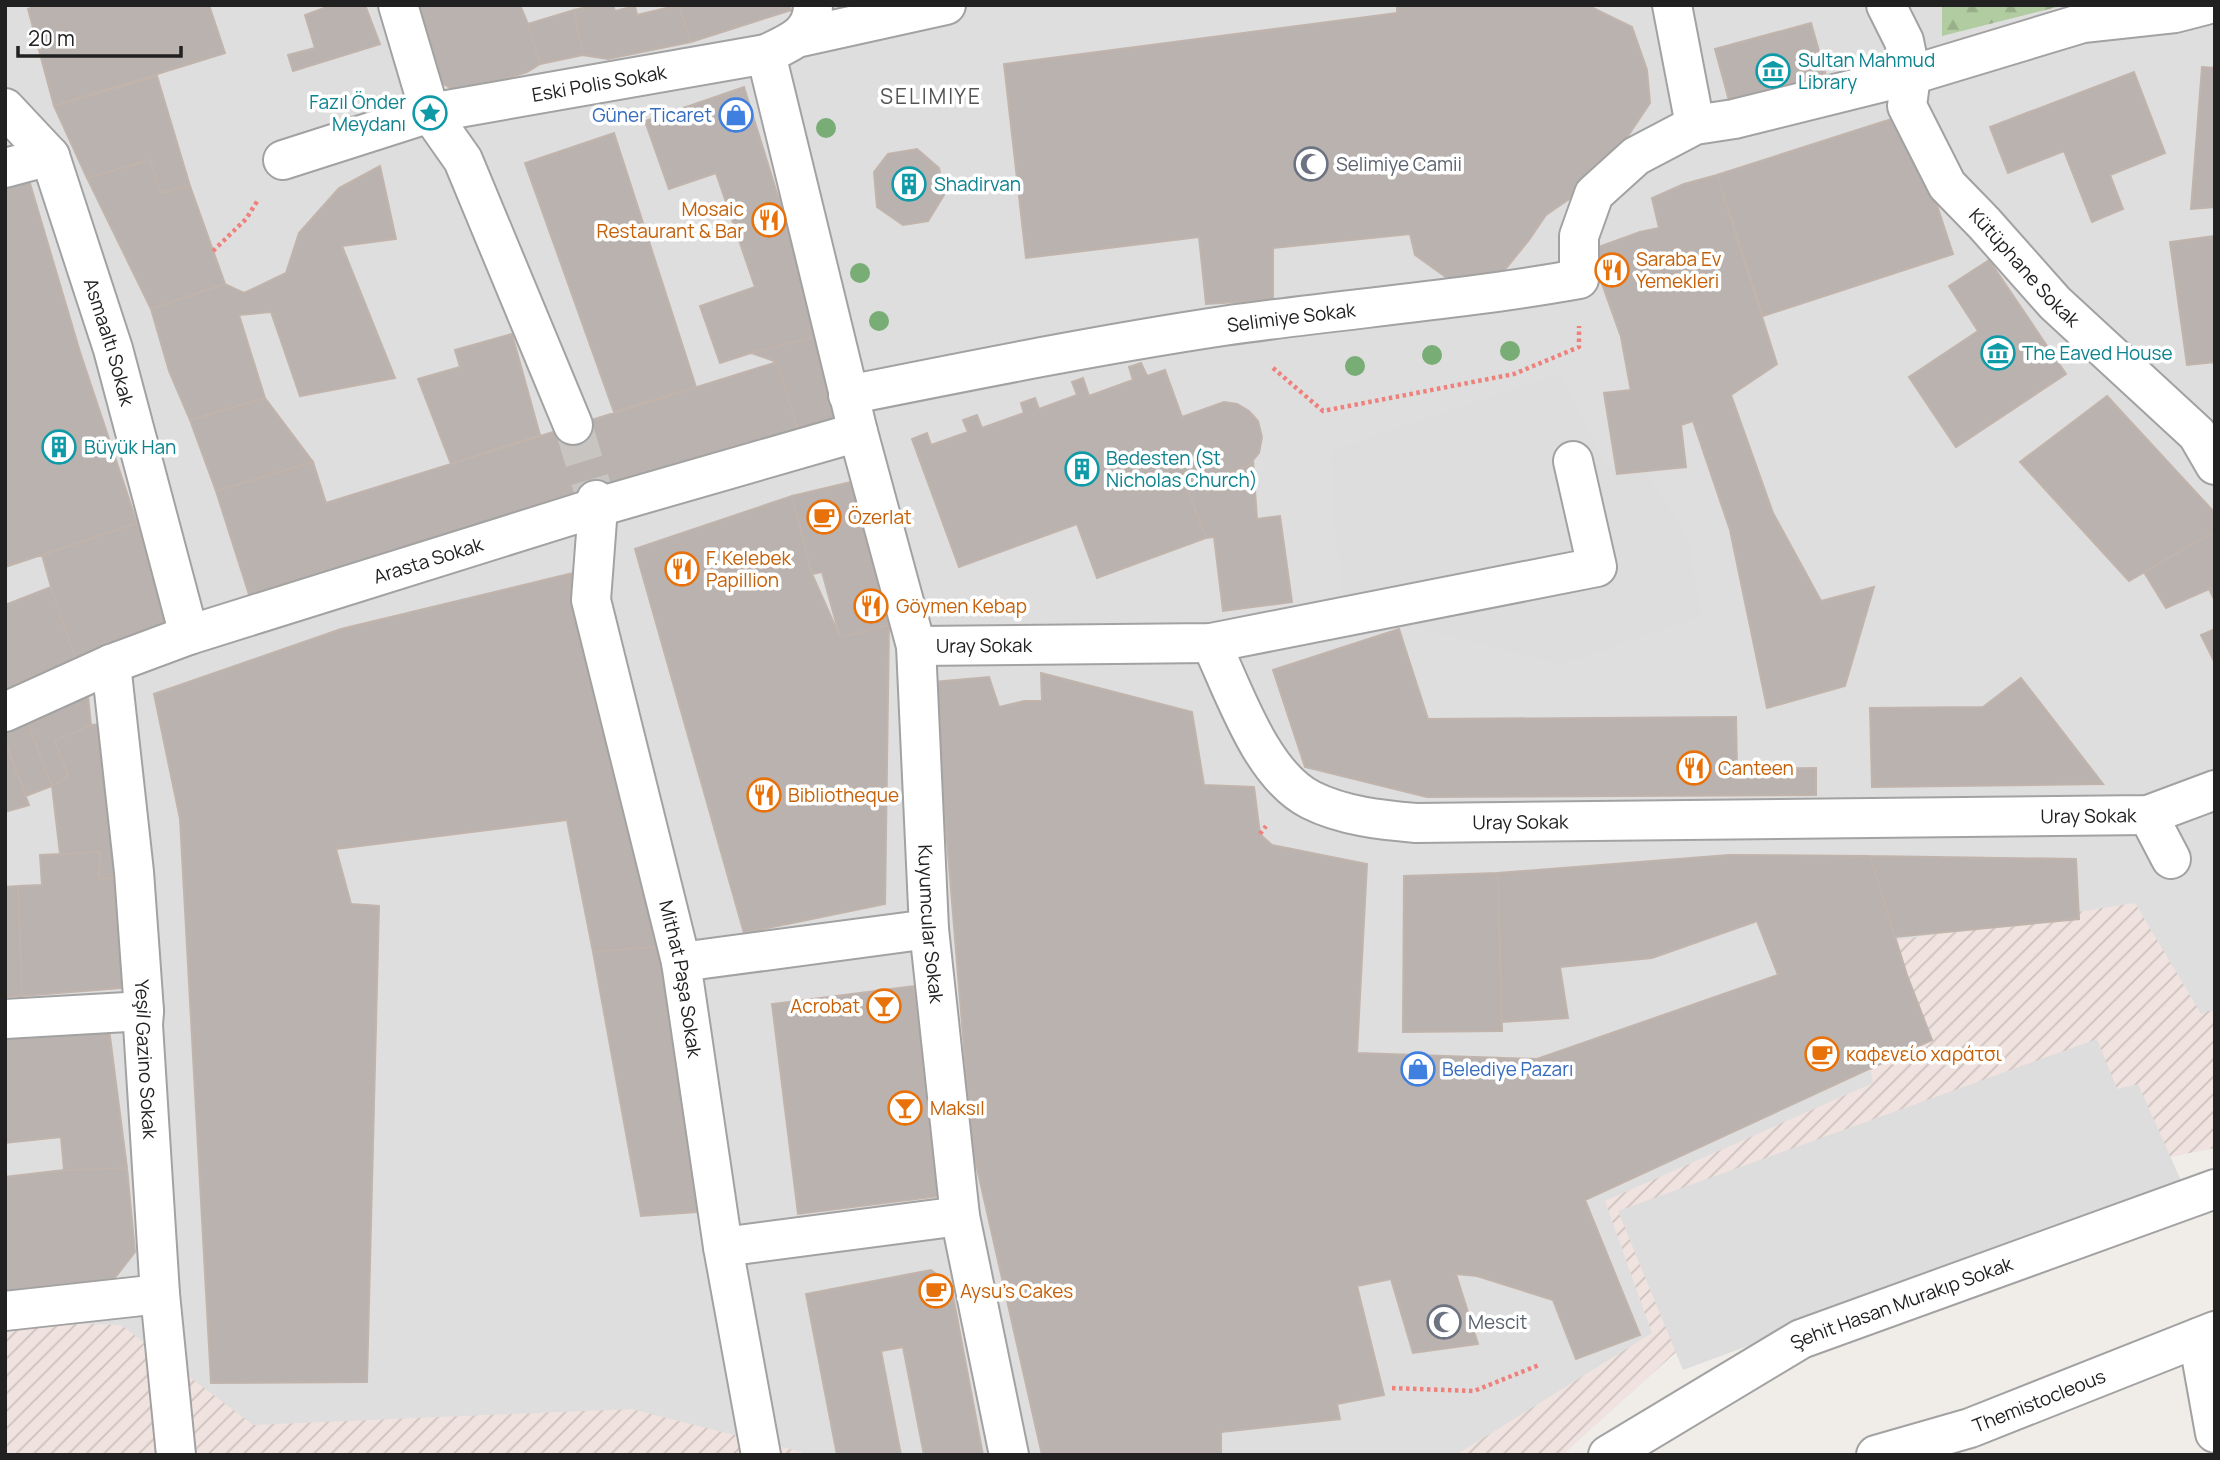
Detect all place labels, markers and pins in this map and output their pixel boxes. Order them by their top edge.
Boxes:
place label: Sultan Mahmud Library [1798,47,1935,95]
museum icon: Sultan Mahmud Library [1754,52,1792,90]
place label: Fazıl Önder Meydanı [309,89,406,137]
place icon: Fazıl Önder Meydanı [411,94,449,132]
shop icon: Güner Ticaret [717,96,755,134]
place label: Güner Ticaret [592,102,712,128]
mosque icon: Selimiye Camii [1292,145,1330,183]
place label: Selimiye Camii [1336,151,1462,177]
building icon: Shadirvan [890,165,928,203]
place label: Shadirvan [934,171,1021,197]
place label: Mosaic Restaurant & Bar [597,196,744,244]
restaurant icon: Mosaic Restaurant & Bar [750,201,788,239]
place label: Saraba Ev Yemekleri [1636,246,1722,294]
restaurant icon: Saraba Ev Yemekleri [1593,251,1631,289]
museum icon: The Eaved House [1979,334,2017,372]
place label: The Eaved House [2022,340,2173,366]
building icon: Büyük Han [40,428,78,466]
place label: Büyük Han [84,434,176,460]
place label: Bedesten (St Nicholas Church) [1106,445,1258,493]
building icon: Bedesten (St Nicholas Church) [1063,450,1101,488]
cafe icon: Özerlat [805,498,843,536]
place label: Özerlat [848,504,912,530]
place label: F. Kelebek Papillion [706,545,792,593]
restaurant icon: F. Kelebek Papillion [663,550,701,588]
restaurant icon: Göymen Kebap [852,587,890,625]
place label: Göymen Kebap [896,593,1027,619]
restaurant icon: Canteen [1675,749,1713,787]
place label: Canteen [1718,755,1794,781]
restaurant icon: Bibliotheque [745,776,783,814]
place label: Bibliotheque [788,782,899,808]
bar icon: Acrobat [865,987,903,1025]
place label: Acrobat [790,993,860,1019]
cafe icon: καφενείο χαράτσι [1803,1035,1841,1073]
place label: καφενείο χαράτσι [1846,1041,2003,1067]
shop icon: Belediye Pazarı [1399,1050,1437,1088]
place label: Belediye Pazarı [1442,1056,1573,1082]
bar icon: Maksıl [886,1089,924,1127]
place label: Maksıl [930,1095,985,1121]
cafe icon: Aysu's Cakes [917,1272,955,1310]
place label: Aysu's Cakes [960,1278,1073,1304]
mosque icon: Mescit [1425,1303,1463,1341]
place label: Mescit [1468,1309,1527,1335]

